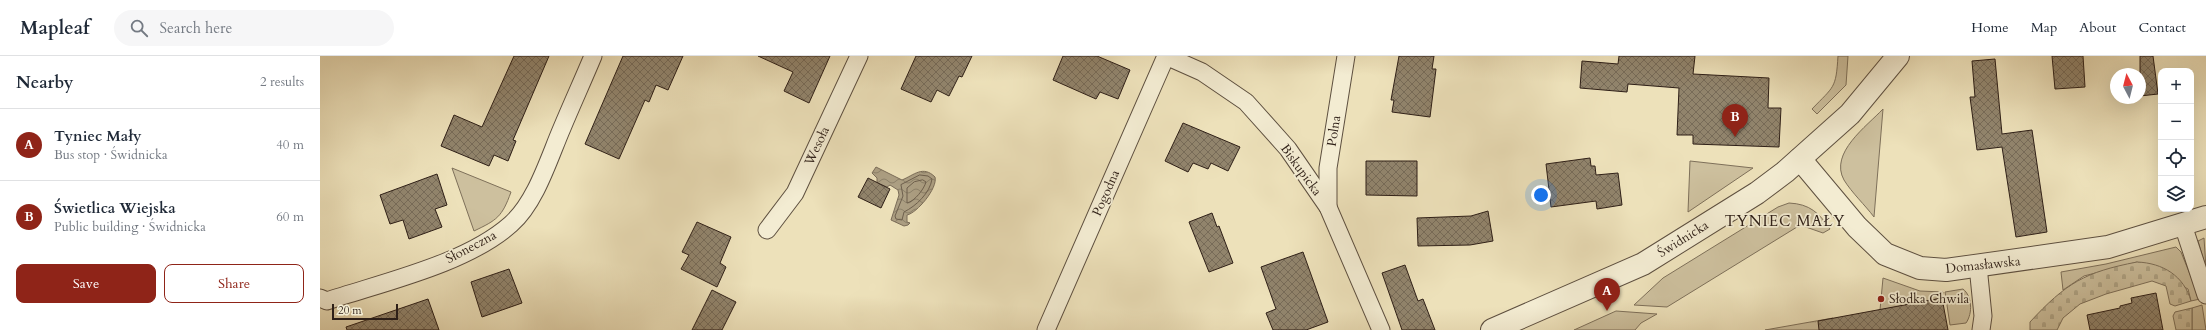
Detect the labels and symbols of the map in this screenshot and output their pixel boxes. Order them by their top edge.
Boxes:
north arrow [2110,68,2146,104]
pin: B [1722,104,1748,137]
street label: Polna [1323,114,1345,148]
street label: Wesoła [800,123,834,169]
street label: Biskupicka [1276,140,1326,200]
street label: Pogodna [1088,167,1124,219]
your location [1531,185,1551,205]
district label: TYNIEC MAŁY [1725,211,1845,231]
street label: Świdnicka [1654,216,1712,262]
street label: Słoneczna [442,226,500,268]
street label: Domasławska [1945,252,2022,278]
pin: A [1594,278,1620,311]
place label: Słodka Chwila [1889,290,1970,308]
marker: Słodka Chwila [1876,294,1886,304]
scale bar [332,302,398,321]

